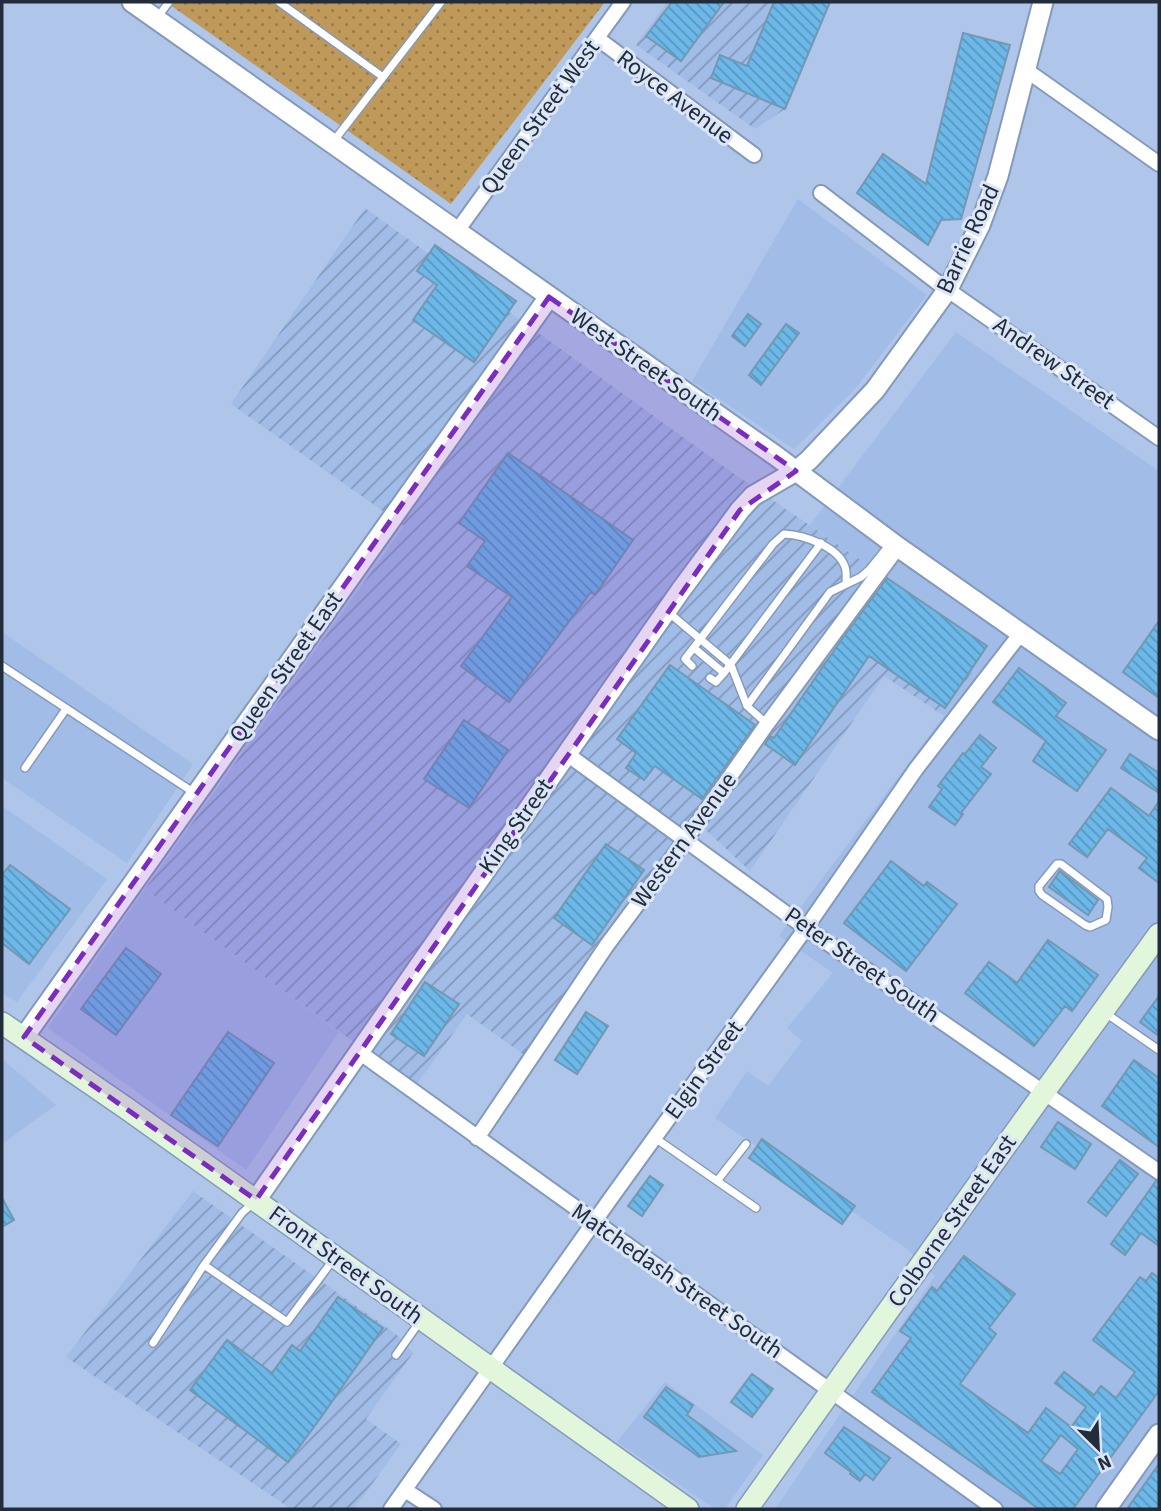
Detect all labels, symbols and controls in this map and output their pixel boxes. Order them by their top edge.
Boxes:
street label: Queen Street West [472,32,608,202]
street label: Royce Avenue [609,41,741,153]
street label: Barrie Road [927,179,1009,299]
street label: West Street South [563,300,729,430]
street label: Andrew Street [986,308,1122,418]
street label: Queen Street East [221,584,351,750]
street label: Western Avenue [623,765,745,915]
street label: King Street [470,771,562,881]
street label: Peter Street South [777,898,947,1032]
street label: Elgin Street [656,1013,752,1127]
street label: Colborne Street East [879,1127,1025,1315]
street label: Matchedash Street South [564,1195,790,1367]
street label: Front Street South [261,1197,431,1333]
north arrow [1063,1413,1133,1483]
text: N [1093,1447,1116,1477]

